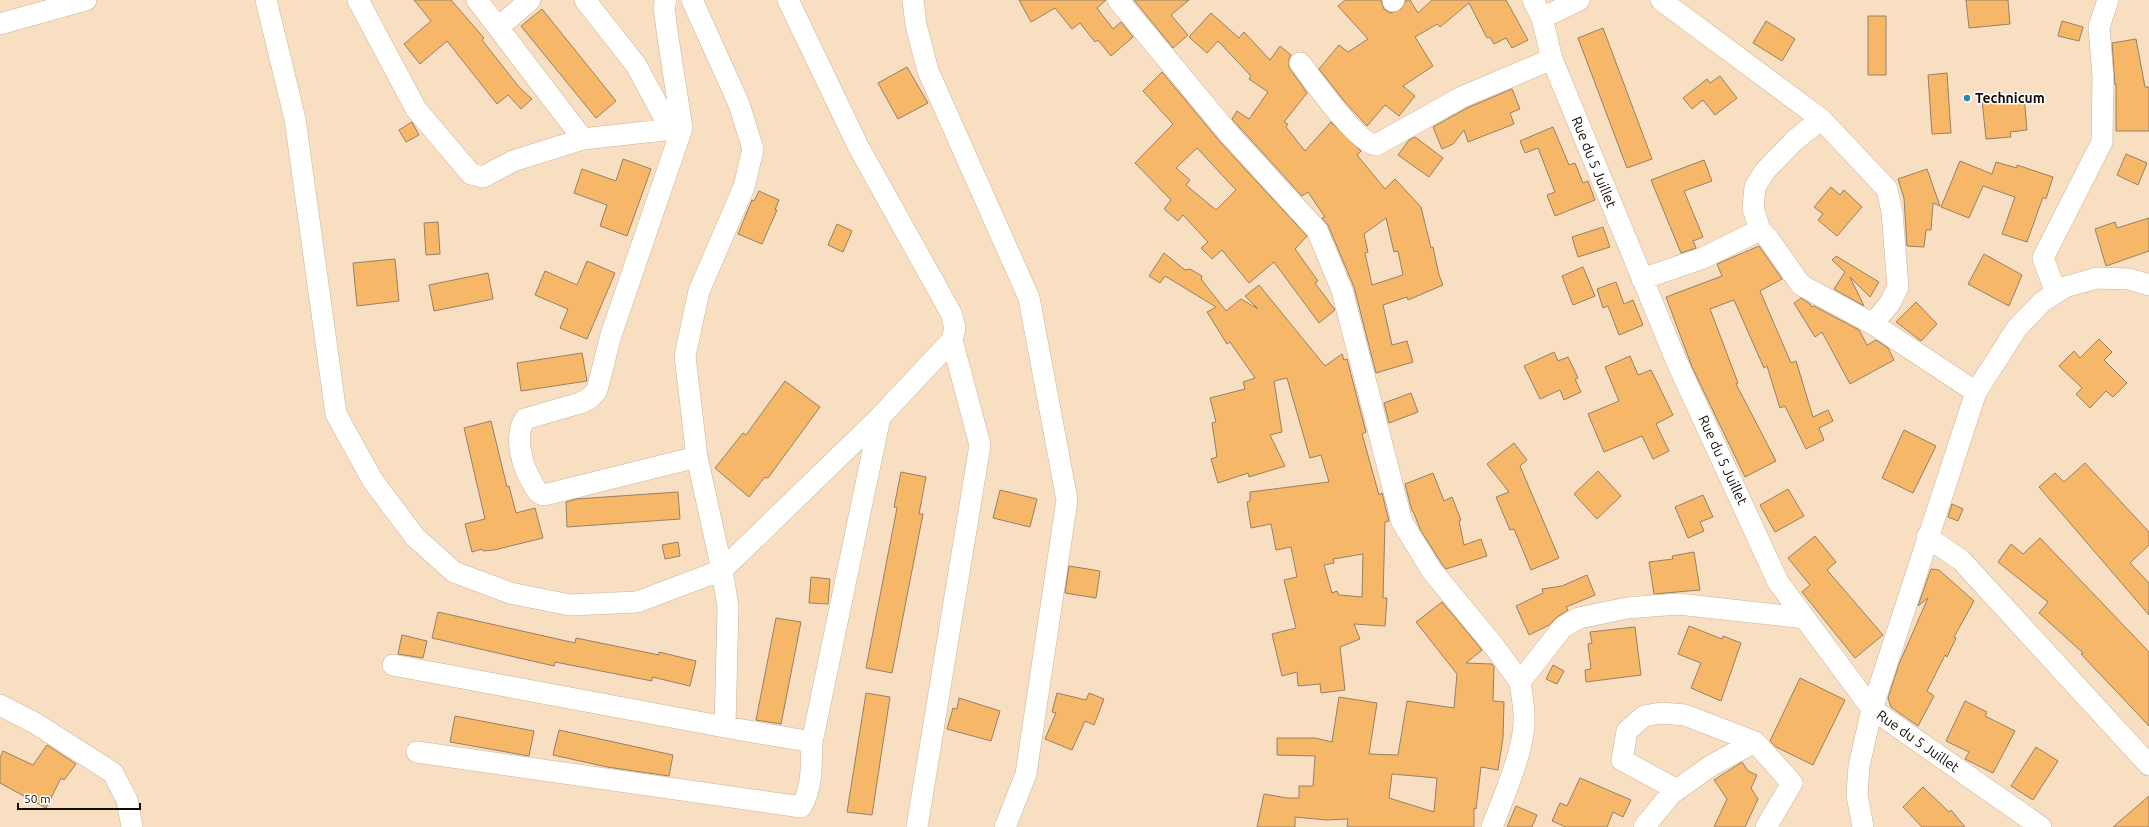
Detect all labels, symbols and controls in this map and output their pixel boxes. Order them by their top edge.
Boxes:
place label: Technicum [1975,90,2045,106]
marker: Technicum [1962,93,1972,103]
street label: Rue du 5 Juillet [1568,114,1620,210]
street label: Rue du 5 Juillet [1695,413,1751,508]
street label: Rue du 5 Juillet [1874,707,1963,776]
scale bar [18,785,140,811]
text: 50 m [24,792,51,805]

